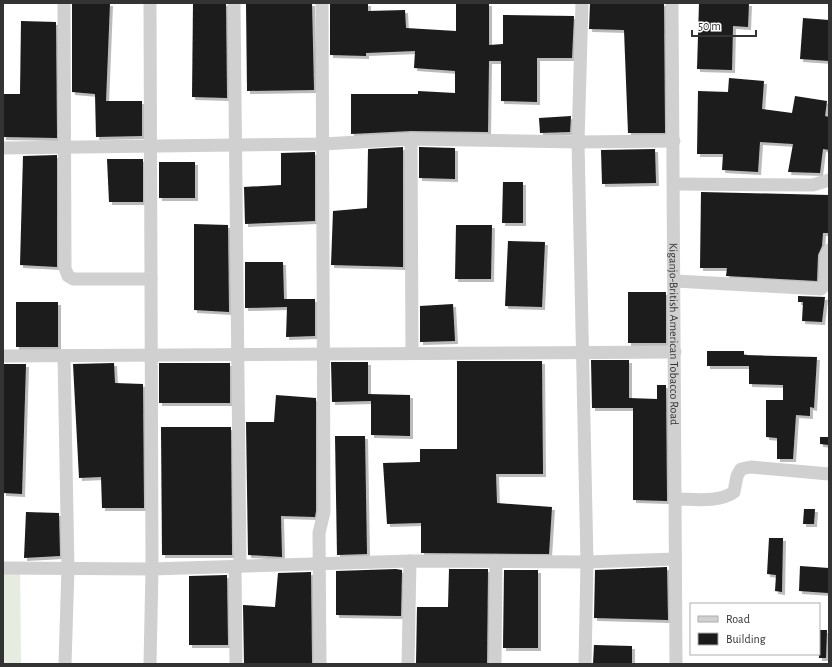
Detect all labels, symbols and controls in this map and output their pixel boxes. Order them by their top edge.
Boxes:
scale bar [692,12,756,38]
text: 50 m [698,20,721,32]
street label: Kiganjo-British American Tobacco Road [667,243,681,425]
legend [690,603,820,655]
text: Road [726,613,750,625]
text: Building [726,633,766,645]

